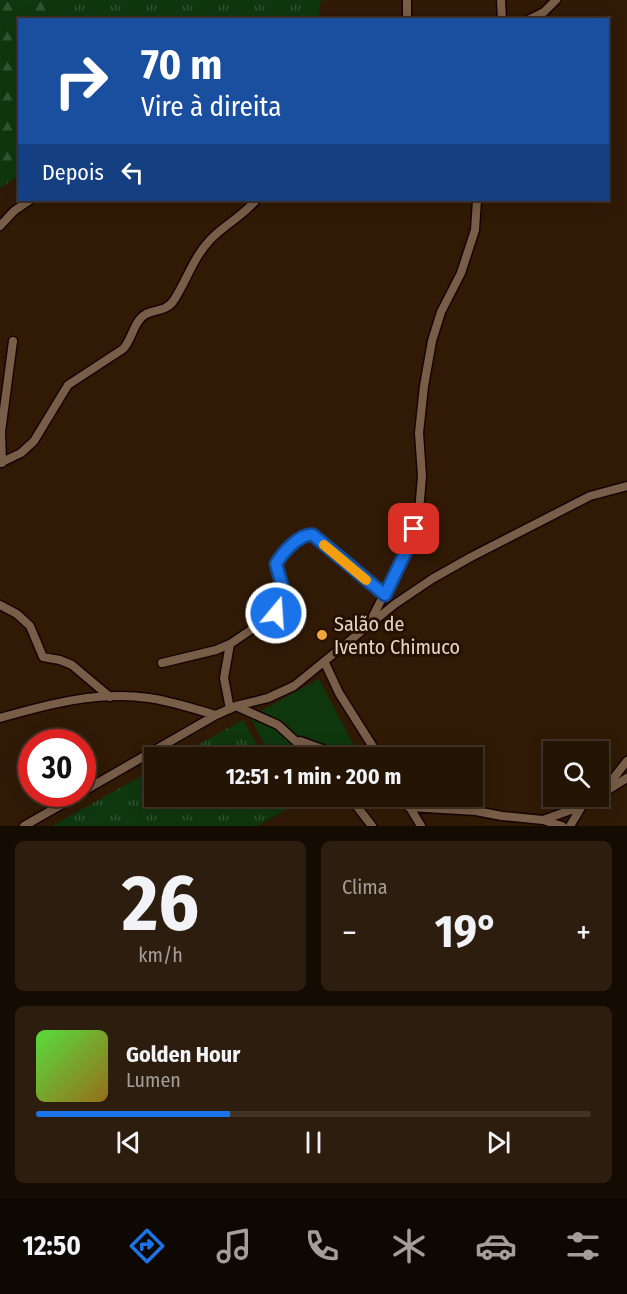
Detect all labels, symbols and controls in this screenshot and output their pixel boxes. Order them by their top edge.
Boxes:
text: 70 m [141,40,222,90]
icon: right [42,42,120,120]
text: Vire à direita [141,91,281,123]
icon: left [116,156,149,189]
text: Depois [42,159,104,186]
pin [388,503,439,554]
icon: arrive [397,512,430,545]
position arrow [244,581,308,645]
place label: Salão de Ivento Chimuco [334,612,460,659]
marker: Salão de Ivento Chimuco [315,628,329,642]
speed limit sign: 30 [18,729,96,807]
map controls [543,741,609,807]
button: search [543,741,609,807]
text: 12:51 · 1 min · 200 m [226,763,401,790]
text: 26 [122,857,199,951]
text: Clima [342,875,387,899]
text: 19° [435,905,498,959]
text: − [342,913,357,953]
text: + [576,913,591,953]
text: km/h [138,943,183,967]
text: Golden Hour [126,1041,240,1068]
text: Lumen [126,1068,181,1092]
icon: previous [112,1126,145,1159]
icon: pause [297,1126,330,1159]
icon: next [482,1126,515,1159]
icon: directions [126,1225,168,1267]
icon: music [213,1225,255,1267]
icon: phone [301,1225,343,1267]
icon: climate [388,1225,430,1267]
icon: car [475,1225,517,1267]
icon: filters [562,1225,604,1267]
text: 12:50 [23,1230,81,1262]

